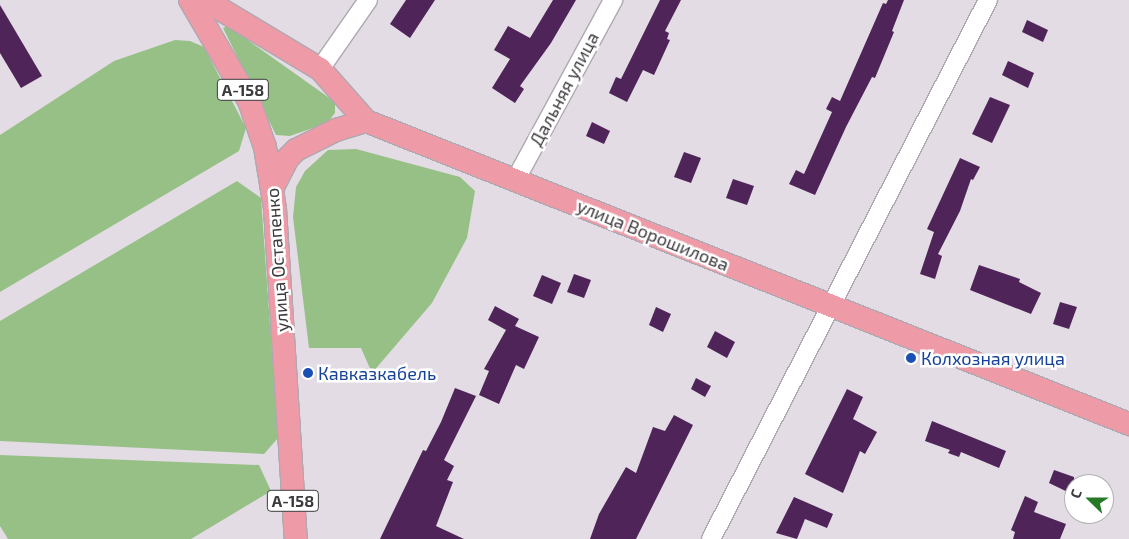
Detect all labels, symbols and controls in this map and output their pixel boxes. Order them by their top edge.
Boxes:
street label: Дальняя улица [525,28,603,150]
road number: А-158 [217,76,269,104]
street label: улица Остапенко [261,187,293,333]
street label: улица Ворошилова [574,195,732,275]
place label: Колхозная улица [921,347,1065,369]
marker: Колхозная улица [905,352,917,364]
place label: Кавказкабель [318,362,436,384]
marker: Кавказкабель [302,367,314,379]
north arrow [1064,474,1114,524]
text: С [1066,487,1085,501]
road number: А-158 [267,488,319,514]

